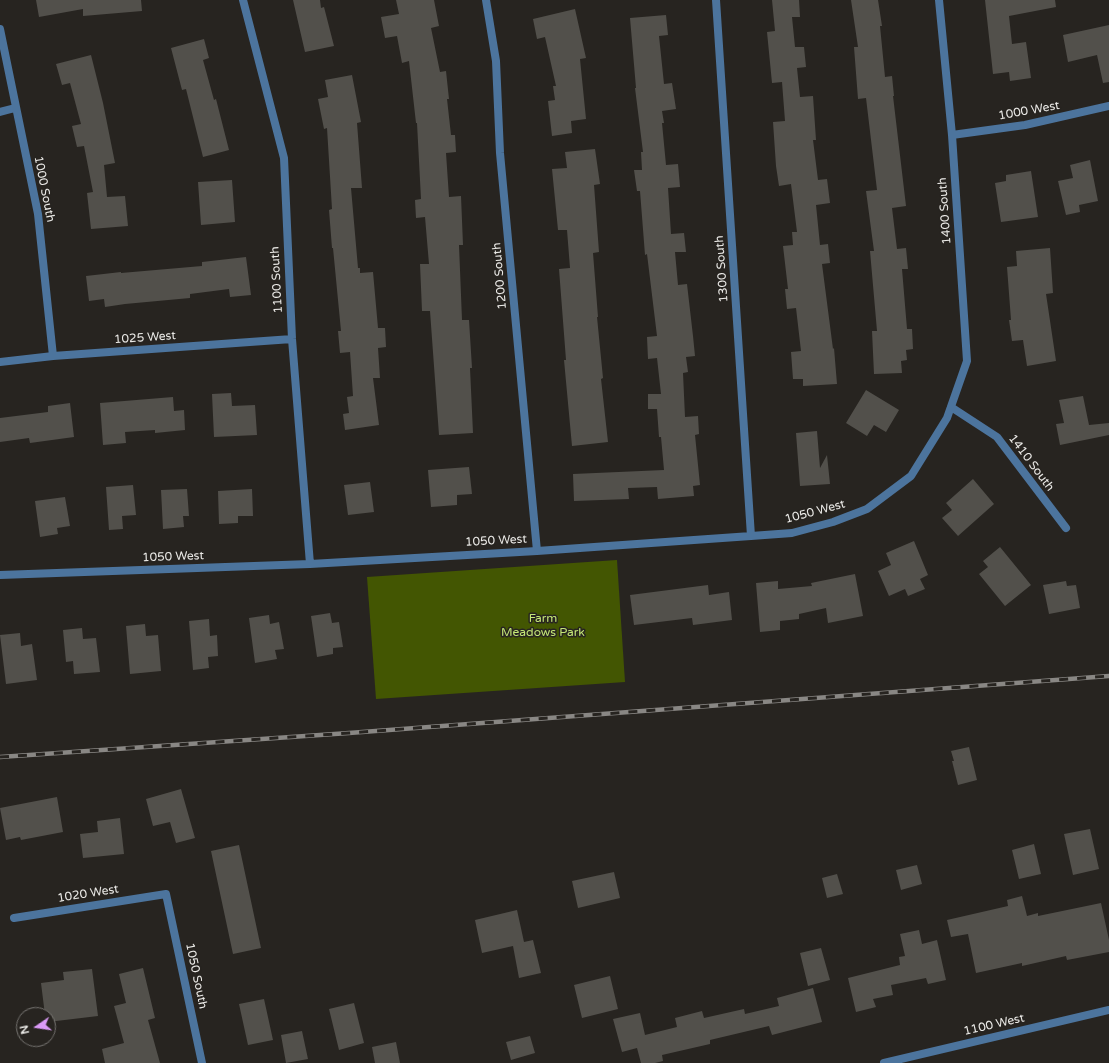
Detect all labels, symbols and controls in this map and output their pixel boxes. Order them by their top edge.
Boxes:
street label: 1000 West [997,99,1061,123]
street label: 1000 South [31,155,57,223]
street label: 1400 South [935,177,955,245]
street label: 1300 South [712,235,732,303]
street label: 1200 South [490,242,510,310]
street label: 1100 South [268,246,286,314]
street label: 1025 West [114,329,176,347]
street label: 1410 South [1005,432,1057,494]
street label: 1050 West [783,497,847,527]
street label: 1050 West [465,532,527,550]
street label: 1050 West [142,549,204,565]
park label: Farm Meadows Park [501,612,585,640]
street label: 1020 West [56,882,120,906]
street label: 1050 South [182,942,210,1010]
north arrow [16,1007,56,1047]
street label: 1100 West [962,1011,1026,1039]
text: N [17,1024,32,1035]

